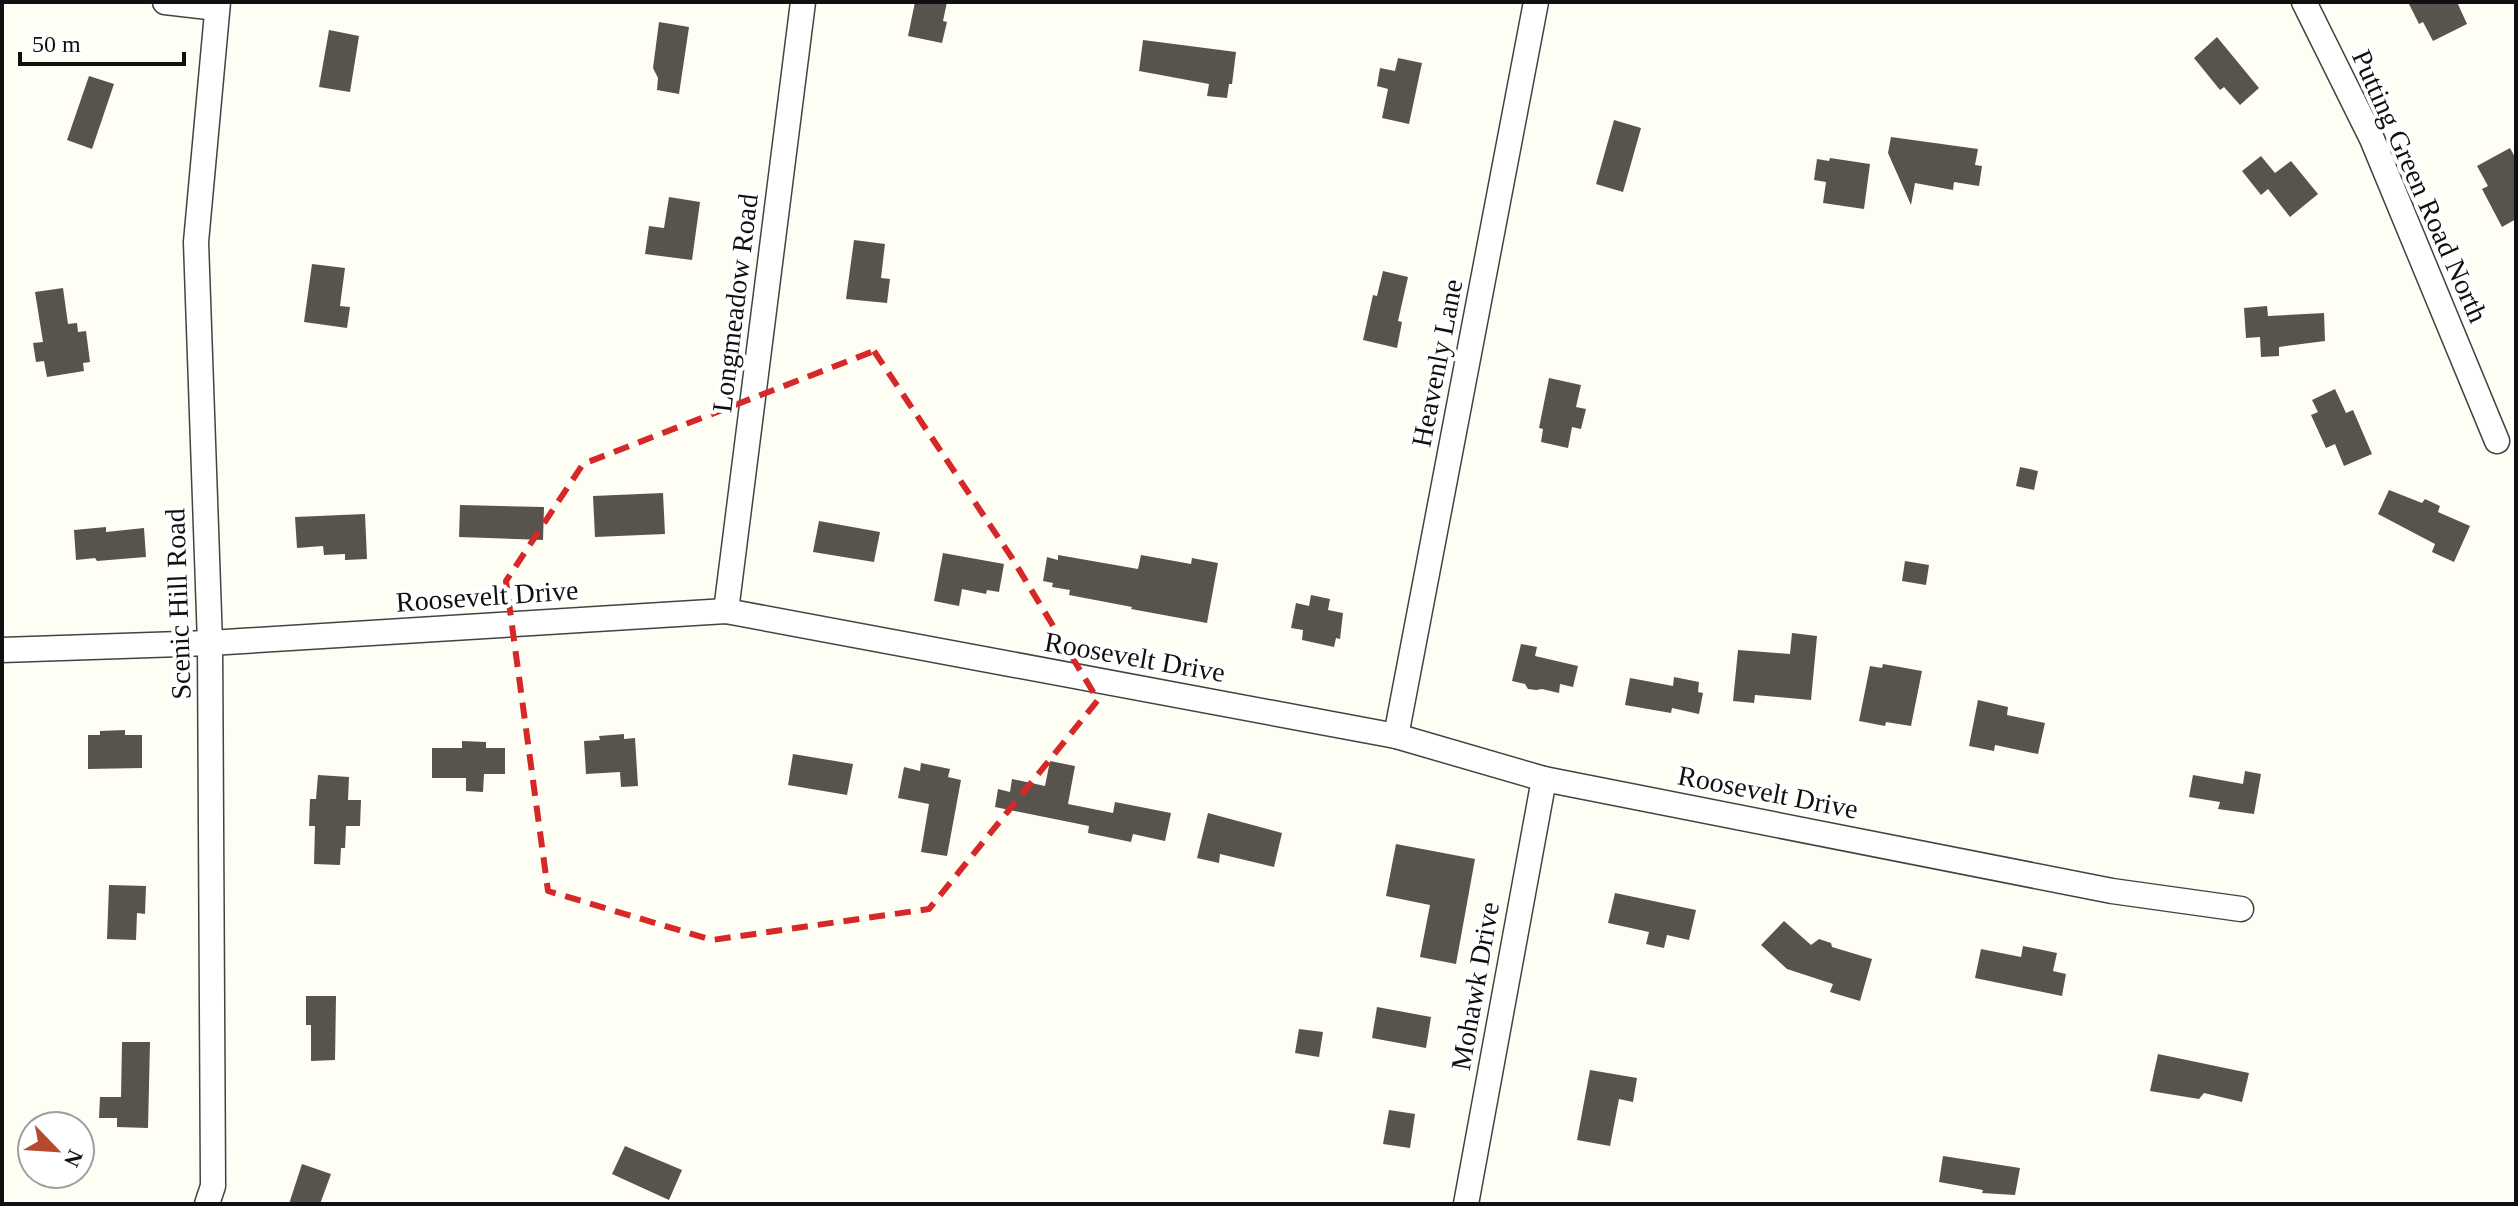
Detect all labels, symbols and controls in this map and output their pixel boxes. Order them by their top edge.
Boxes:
scale bar [20,16,184,66]
text: 50 m [32,31,81,57]
street label: Putting Green Road North [2346,45,2494,327]
street label: Longmeadow Road [706,192,764,414]
street label: Heavenly Lane [1406,276,1468,450]
street label: Scenic Hill Road [159,508,197,700]
street label: Roosevelt Drive [395,574,579,618]
street label: Roosevelt Drive [1042,626,1228,688]
street label: Roosevelt Drive [1675,759,1861,825]
street label: Mohawk Drive [1445,899,1505,1073]
north arrow [16,1110,96,1190]
text: N [59,1146,88,1171]

